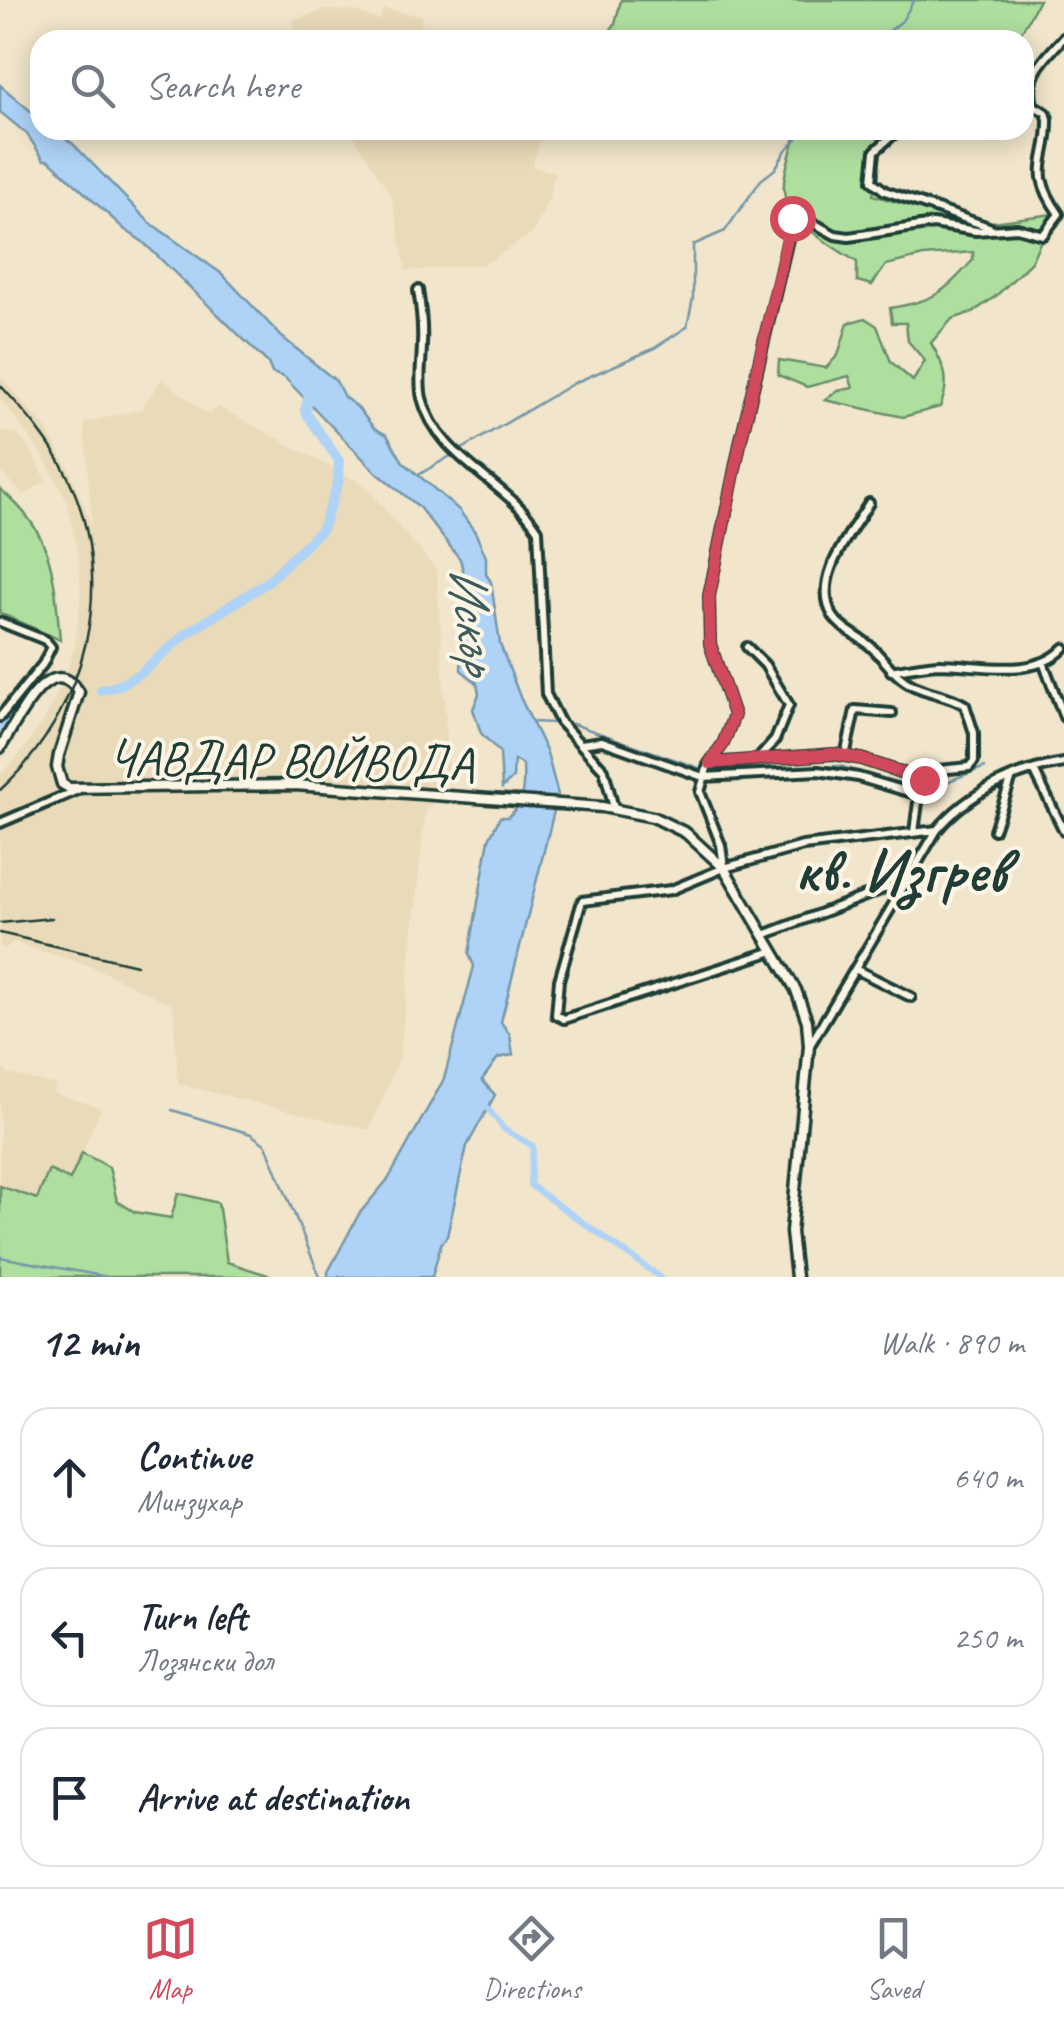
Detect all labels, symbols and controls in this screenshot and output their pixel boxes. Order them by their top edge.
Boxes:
search box [30,30,1034,140]
icon: search [65,58,120,113]
text: Search here [145,62,300,109]
route start [770,196,816,242]
water label: Искър [433,562,514,683]
street label: ЧАВДАР ВОЙВОДА [108,726,475,795]
route end [902,758,948,804]
district label: кв. Изгрев [794,833,1020,910]
text: 12 min [40,1316,139,1369]
text: Walk · 890 m [880,1322,1024,1363]
text: Continue [137,1433,251,1480]
icon: ahead [42,1450,97,1505]
text: 640 m [953,1457,1022,1498]
text: Минзухар [137,1480,242,1521]
text: Turn left [137,1593,247,1640]
icon: left [42,1610,97,1665]
text: 250 m [953,1617,1022,1658]
text: Лозянски дол [137,1640,273,1681]
icon: arrive [42,1770,97,1825]
text: Arrive at destination [137,1774,409,1821]
tab: Map [143,1911,198,2006]
tab: Directions [483,1911,581,2006]
tab: Saved [866,1911,921,2006]

